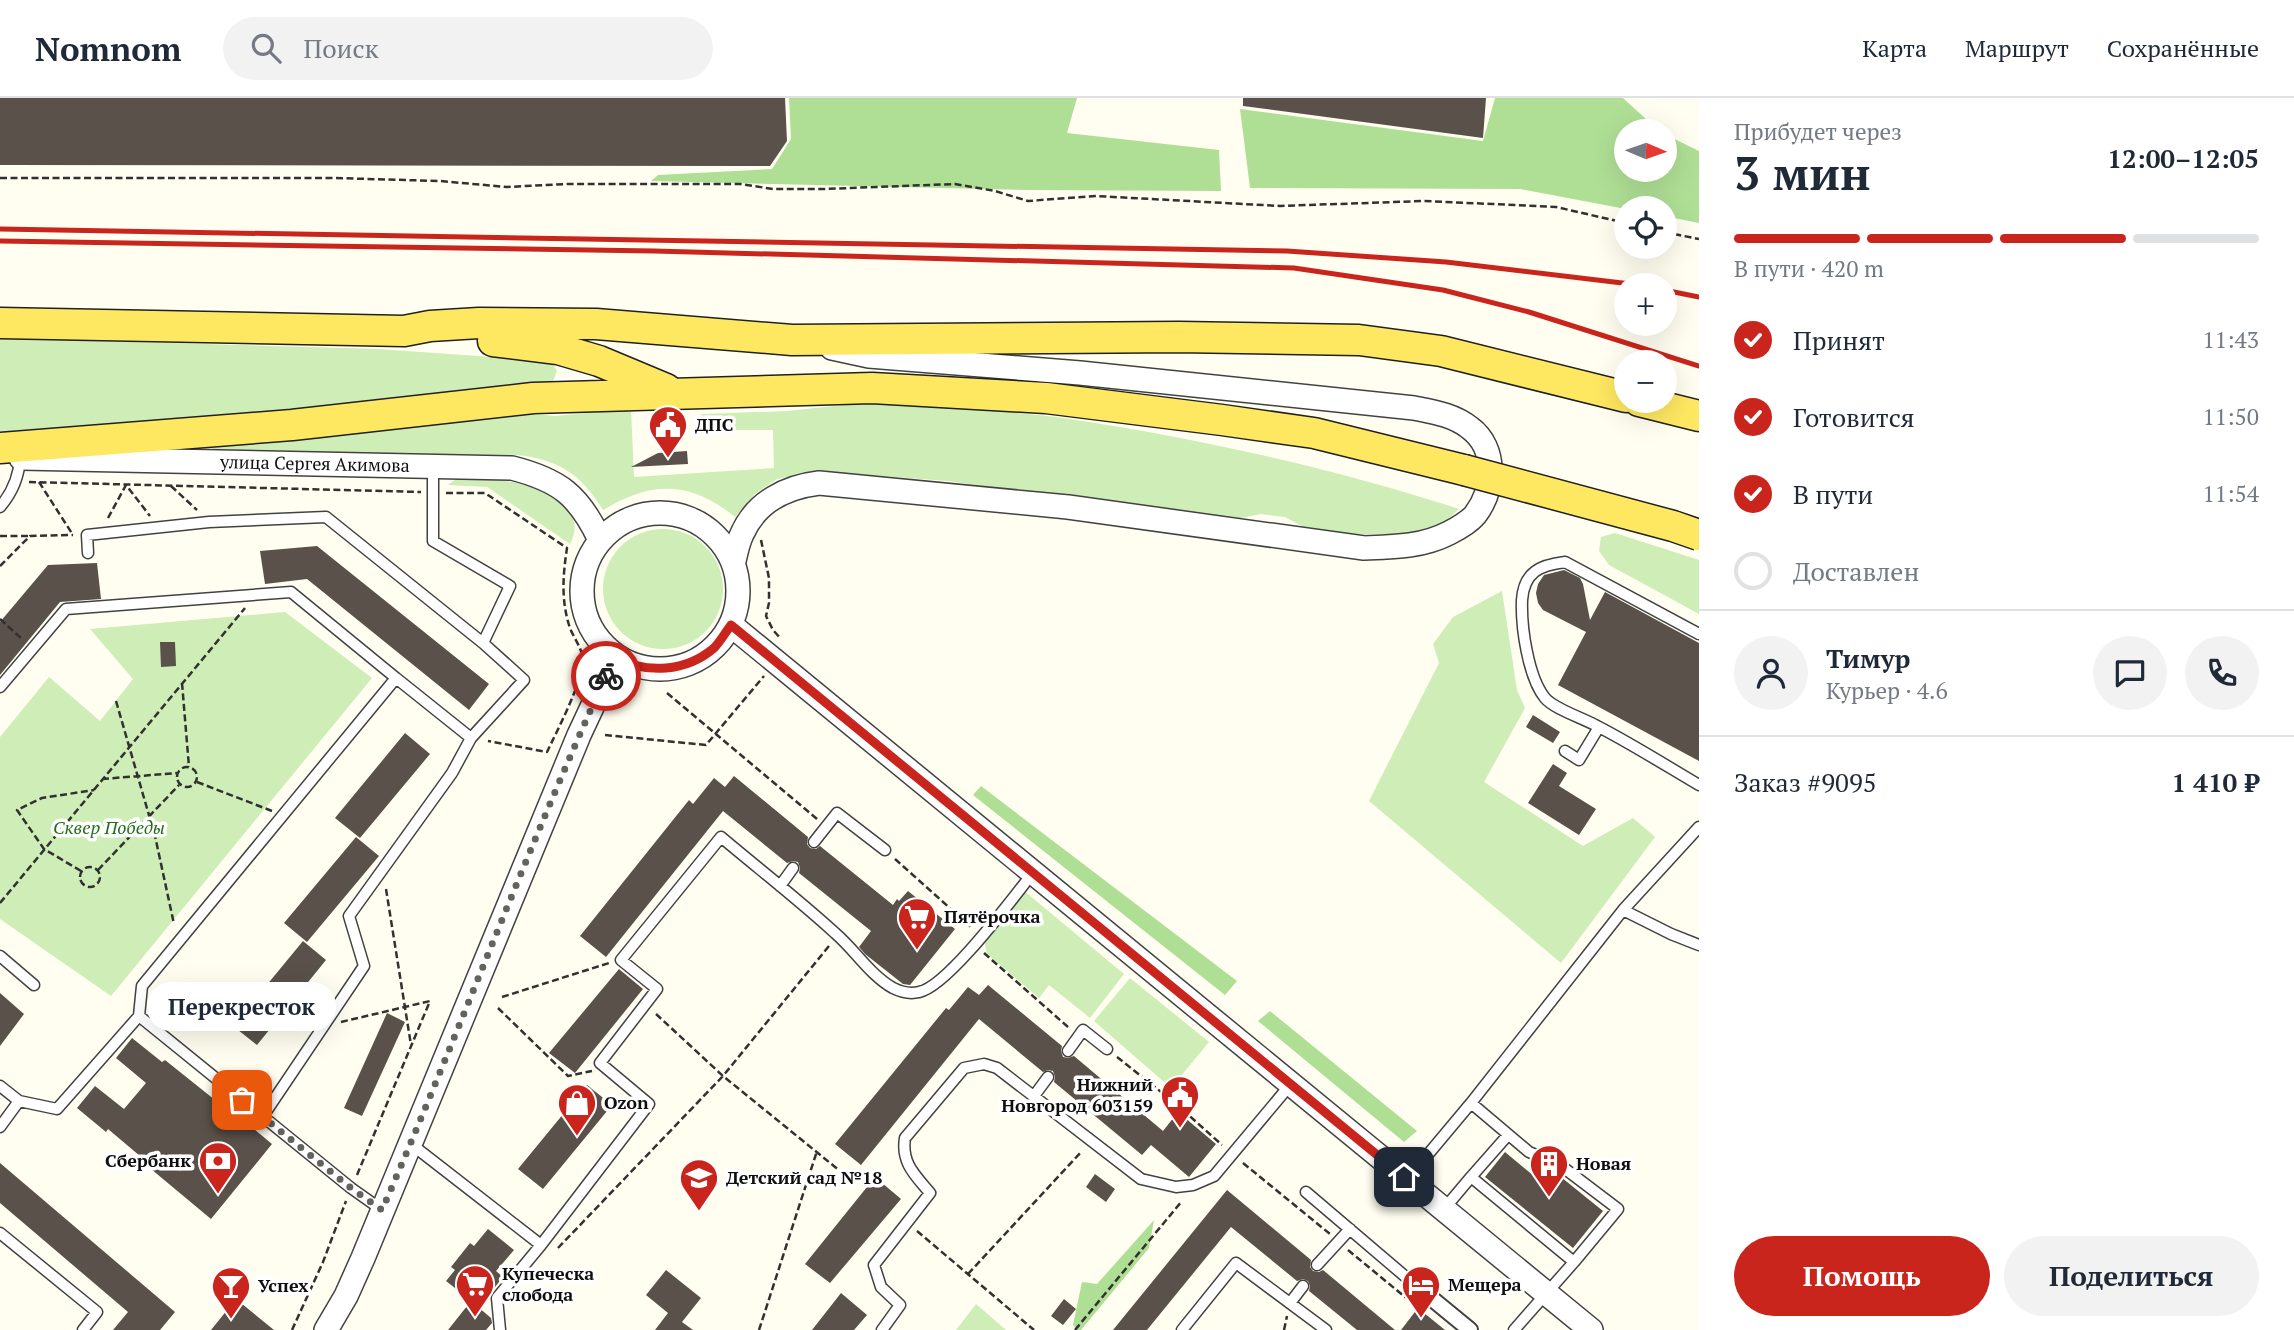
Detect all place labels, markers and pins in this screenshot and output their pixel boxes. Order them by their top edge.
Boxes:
public building icon: ДПС [647,404,689,459]
place label: ДПС [695,412,733,436]
supermarket icon: Пятёрочка [896,896,938,951]
place label: Пятёрочка [944,904,1040,928]
callout: Перекресток [148,981,336,1030]
pin [212,1070,272,1130]
place label: Нижний Новгород 603159 [1001,1072,1153,1117]
public building icon: Нижний Новгород 603159 [1159,1074,1201,1129]
shop icon: Ozon [556,1082,598,1137]
place label: Ozon [604,1090,649,1114]
bank icon: Сбербанк [197,1140,239,1195]
building icon: Новая [1528,1143,1570,1198]
pin [1374,1147,1434,1207]
place label: Сбербанк [105,1148,191,1172]
place label: Новая [1576,1151,1631,1175]
school or university icon: Детский сад №18 [678,1157,720,1212]
place label: Детский сад №18 [726,1165,882,1189]
place label: Купеческа слобода [502,1261,594,1306]
supermarket icon: Купеческа слобода [454,1263,496,1318]
hotel icon: Мещера [1400,1264,1442,1319]
bar icon: Успех [210,1265,252,1320]
place label: Мещера [1448,1272,1522,1296]
place label: Успех [258,1273,308,1297]

